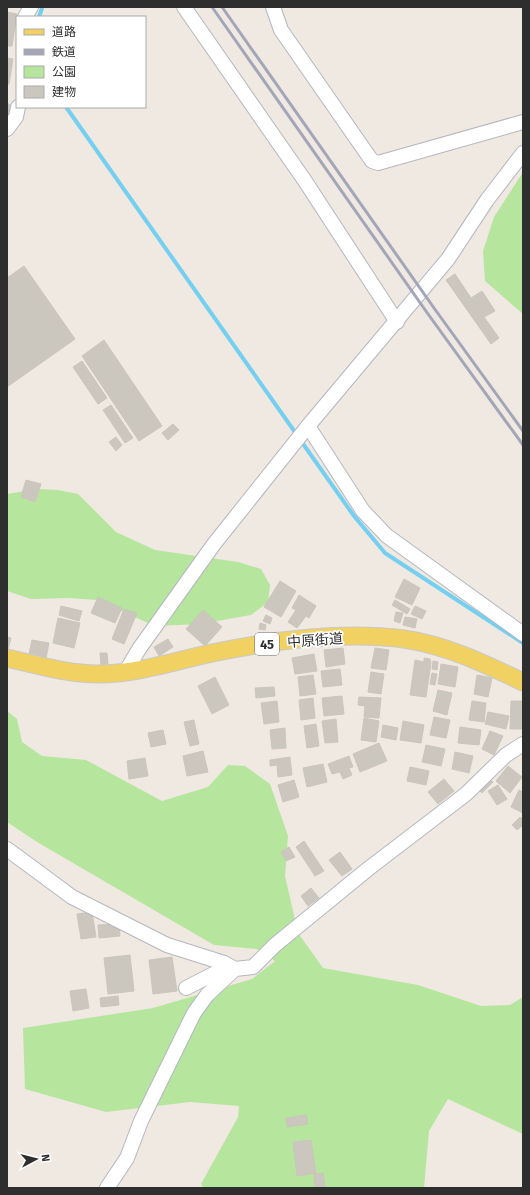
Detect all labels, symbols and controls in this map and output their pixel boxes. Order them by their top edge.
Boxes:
legend [16,16,146,108]
text: 道路 [52,25,76,39]
text: 鉄道 [52,45,76,59]
text: 公園 [52,65,76,79]
text: 建物 [52,85,76,99]
street label: 中原街道 [287,630,344,651]
road number: 45 [255,633,279,655]
north arrow [16,1139,56,1179]
text: N [39,1153,52,1162]

